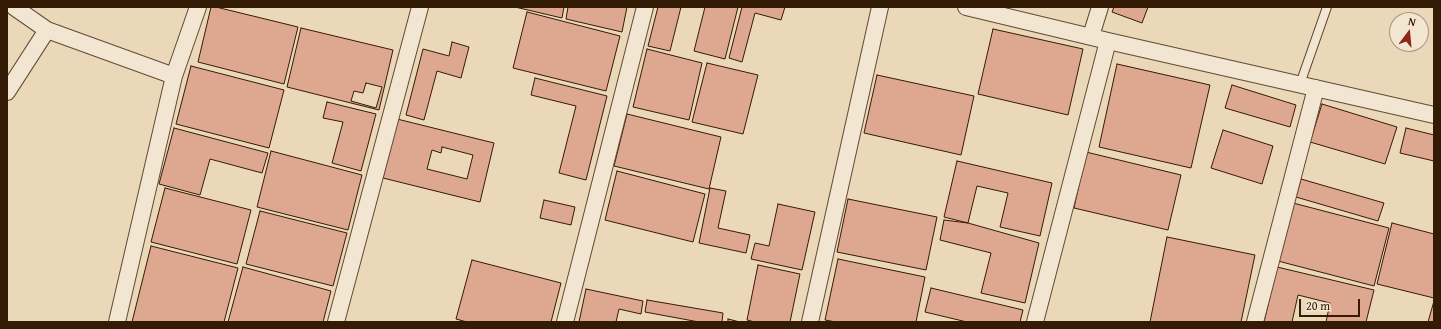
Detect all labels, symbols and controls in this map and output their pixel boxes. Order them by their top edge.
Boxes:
north arrow [1389,12,1429,52]
text: N [1406,13,1418,30]
scale bar [1301,291,1362,317]
text: 20 m [1306,297,1330,314]

